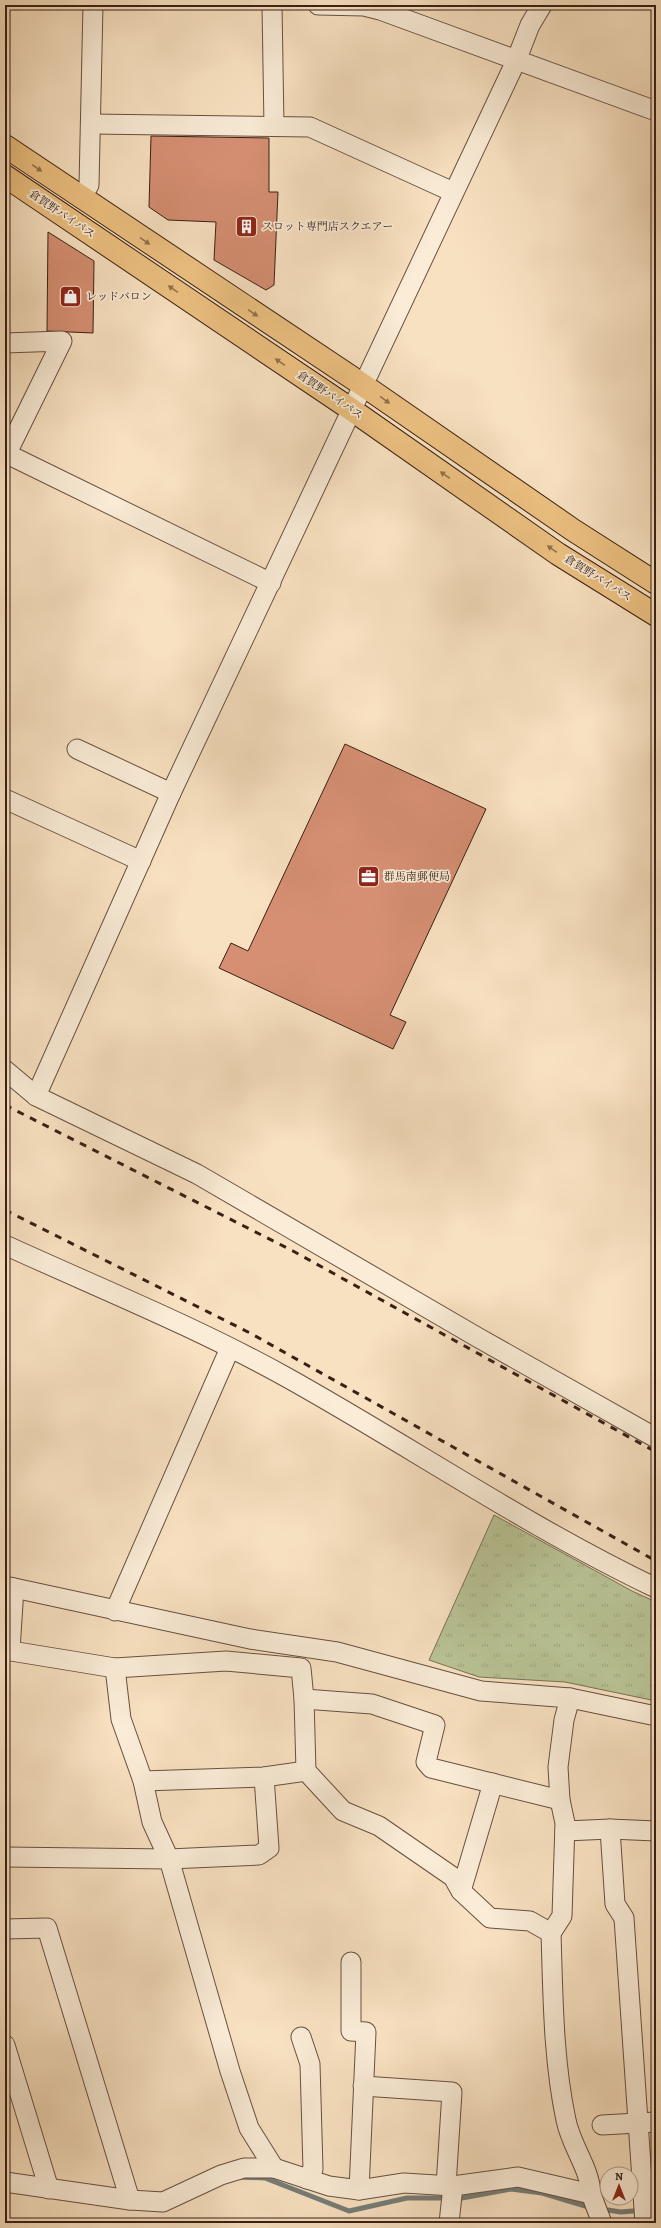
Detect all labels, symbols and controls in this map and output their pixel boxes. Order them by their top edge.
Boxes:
one-way arrow [32,164,42,172]
street label: 倉賀野バイパス [26,186,98,242]
building icon: スロット専門店スクエアー [233,213,259,239]
place label: スロット専門店スクエアー [262,219,393,234]
one-way arrow [139,237,151,244]
shop icon: レッドバロン [57,283,83,309]
one-way arrow [167,285,178,293]
place label: レッドバロン [86,289,152,304]
one-way arrow [247,309,259,316]
one-way arrow [275,358,286,365]
street label: 倉賀野バイパス [294,367,366,423]
one-way arrow [379,396,390,405]
one-way arrow [440,471,451,479]
one-way arrow [547,545,557,553]
street label: 倉賀野バイパス [561,551,635,605]
office icon: 群馬南郵便局 [356,863,382,889]
place label: 群馬南郵便局 [384,869,450,884]
north arrow [599,2166,639,2206]
text: N [615,2169,623,2184]

